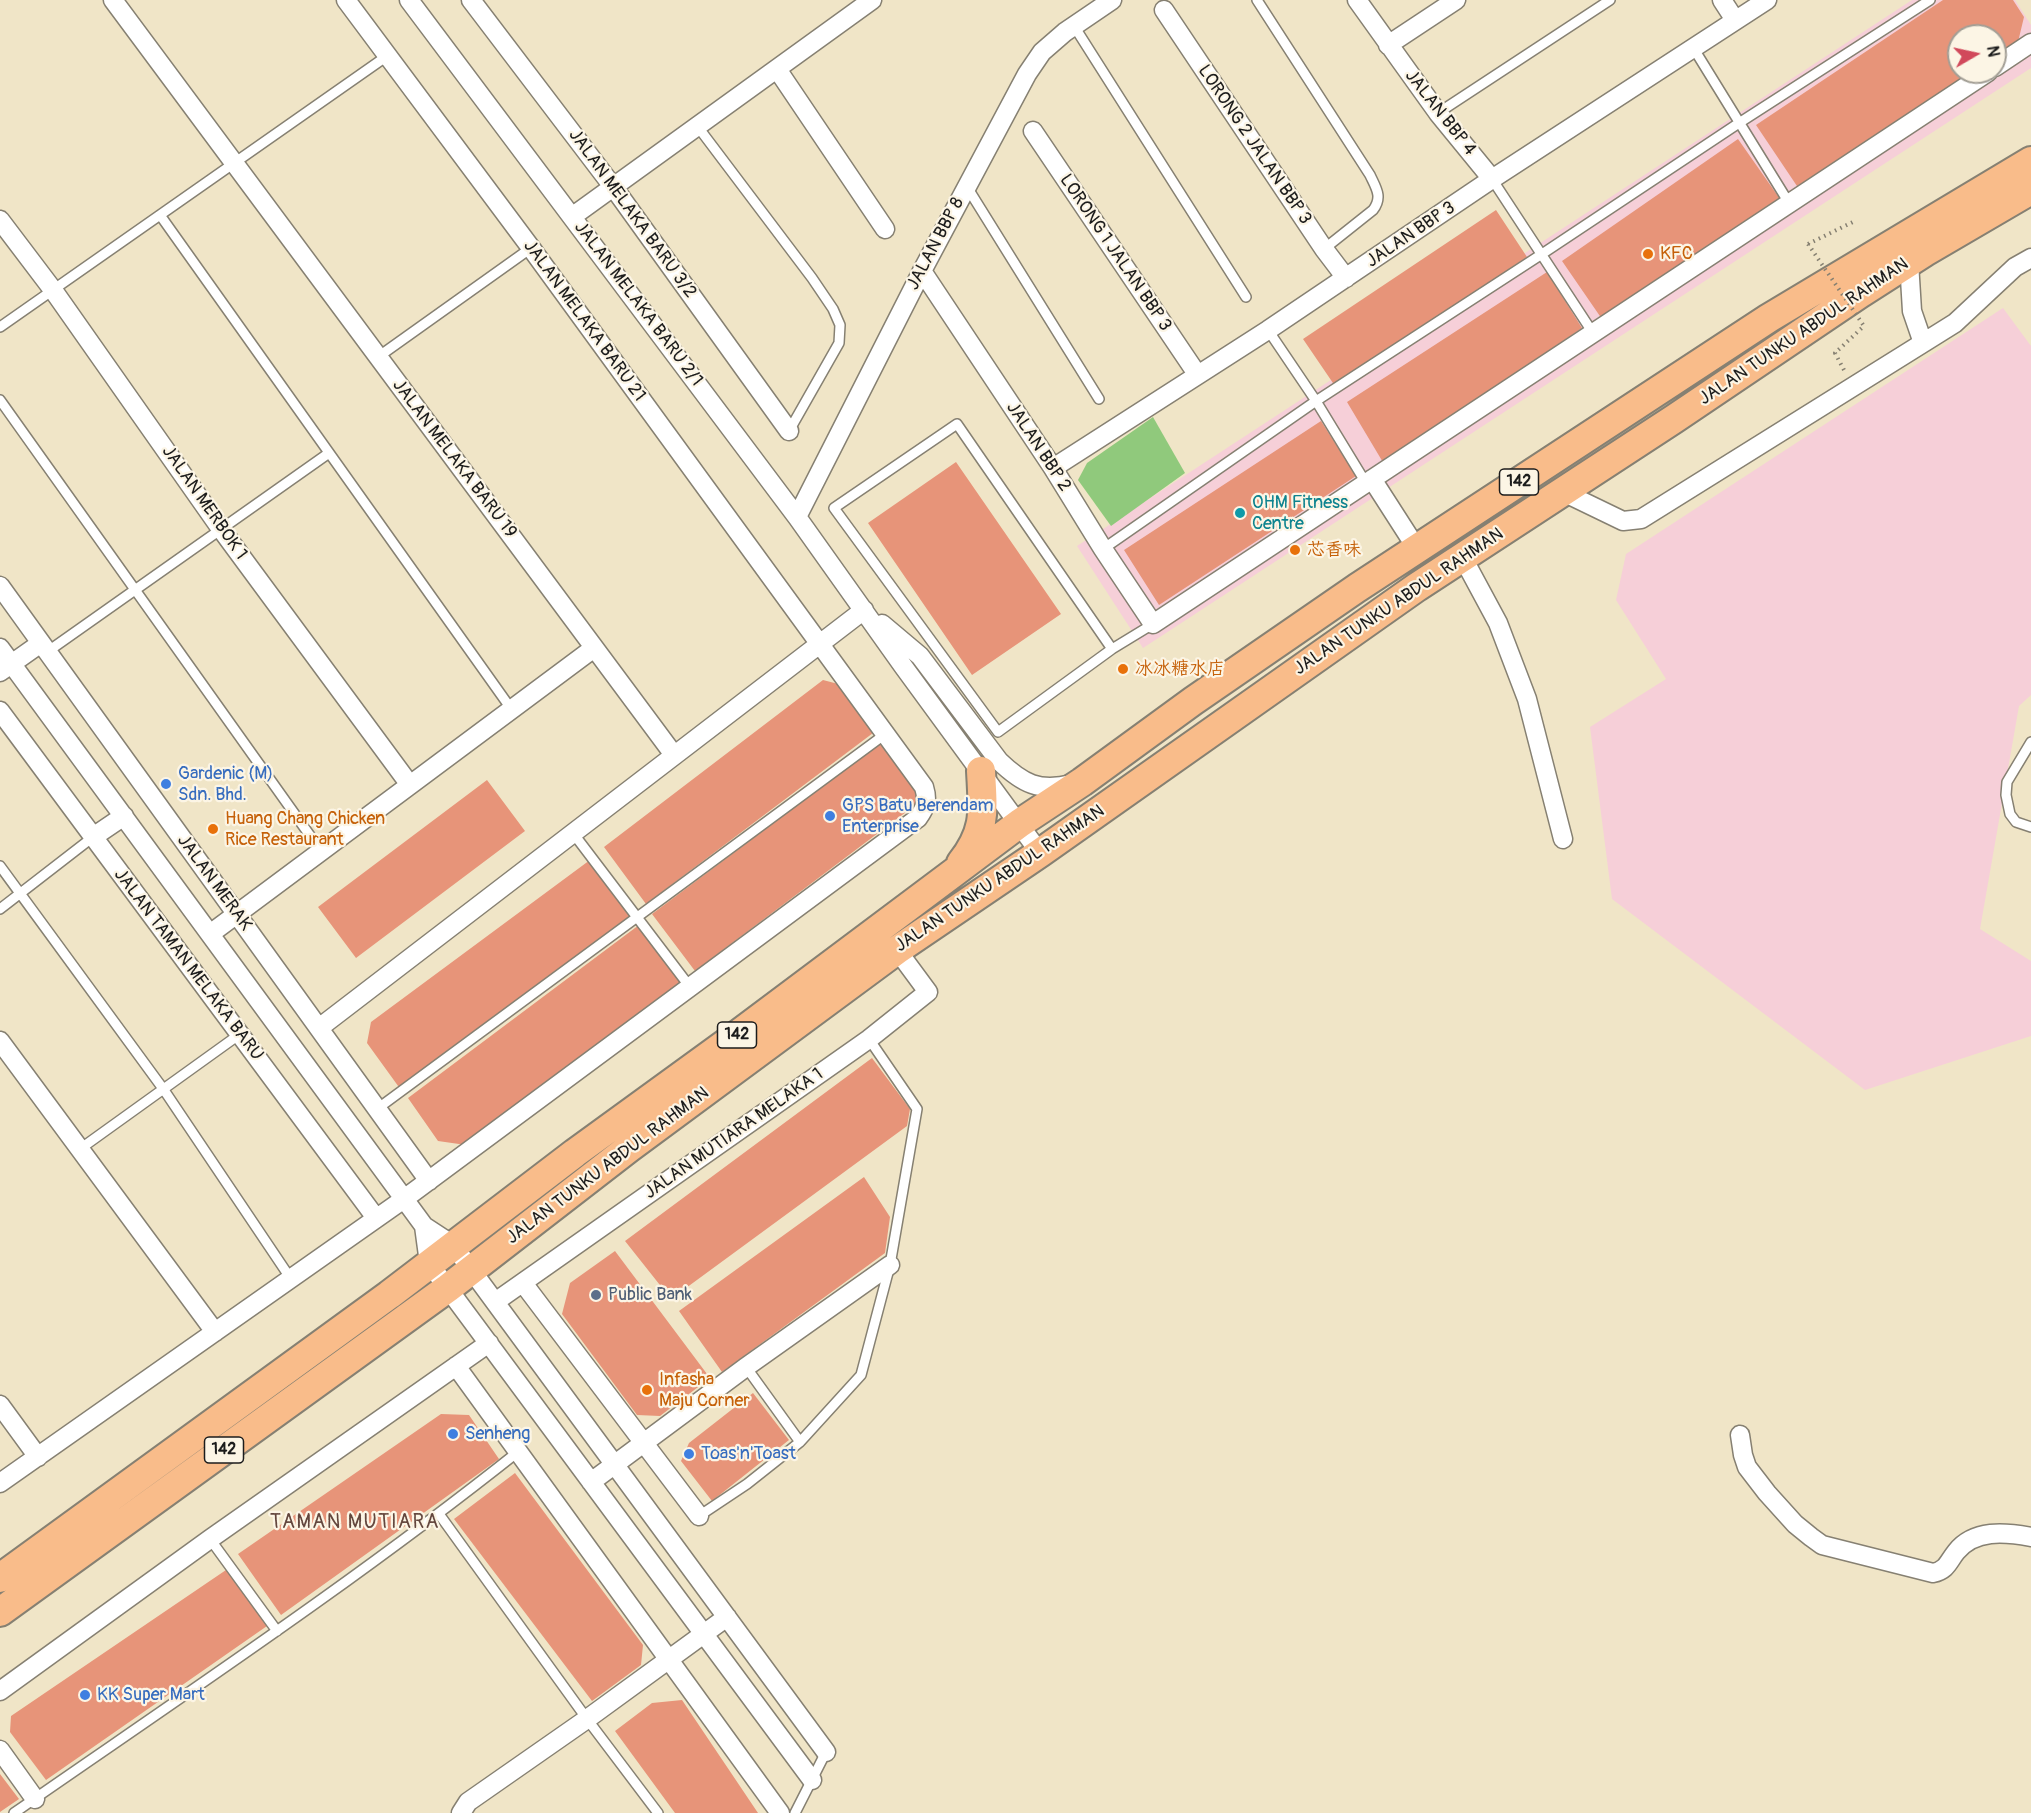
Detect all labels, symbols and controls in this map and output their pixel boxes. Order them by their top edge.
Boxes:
north arrow [1947,24,2007,84]
text: N [1982,45,2004,58]
street label: LORONG 2 JALAN BBP 3 [1193,61,1315,229]
street label: JALAN BBP 4 [1400,66,1480,160]
street label: JALAN MELAKA BARU 3/2 [563,125,701,303]
street label: LORONG 1 JALAN BBP 3 [1054,170,1176,336]
street label: JALAN BBP 8 [903,194,969,294]
street label: JALAN BBP 3 [1362,197,1460,273]
street label: JALAN MELAKA BARU 2/1 [569,217,707,391]
street label: JALAN MELAKA BARU 21 [518,236,650,406]
place label: KFC [1660,243,1693,265]
marker: KFC [1641,247,1655,261]
street label: JALAN TUNKU ABDUL RAHMAN [1695,254,1913,410]
street label: JALAN MELAKA BARU 19 [387,375,521,543]
street label: JALAN BBP 2 [1001,398,1075,496]
street label: JALAN MERBOK 1 [157,442,251,564]
road number: 142 [1500,469,1538,495]
place label: OHM Fitness Centre [1252,492,1348,534]
marker: OHM Fitness Centre [1233,506,1247,520]
street label: JALAN TUNKU ABDUL RAHMAN [1290,524,1508,680]
place label: 芯香味 [1307,539,1361,561]
marker: 芯香味 [1288,543,1302,557]
place label: 冰冰糖水店 [1135,658,1225,680]
marker: 冰冰糖水店 [1116,662,1130,676]
place label: Gardenic (M) Sdn. Bhd. [178,763,273,806]
marker: Gardenic (M) Sdn. Bhd. [159,777,173,791]
place label: GPS Batu Berendam Enterprise [842,795,994,838]
street label: JALAN TUNKU ABDUL RAHMAN [891,801,1109,957]
place label: Huang Chang Chicken Rice Restaurant [225,808,385,850]
marker: GPS Batu Berendam Enterprise [823,809,837,823]
marker: Huang Chang Chicken Rice Restaurant [206,822,220,836]
street label: JALAN MERAK [172,831,256,935]
street label: JALAN TAMAN MELAKA BARU [109,865,267,1065]
road number: 142 [718,1022,756,1048]
street label: JALAN MUTIARA MELAKA 1 [640,1064,828,1204]
street label: JALAN TUNKU ABDUL RAHMAN [503,1083,713,1249]
place label: Public Bank [608,1284,692,1306]
marker: Public Bank [589,1288,603,1302]
place label: Infasha Maju Corner [659,1369,750,1412]
marker: Infasha Maju Corner [640,1383,654,1397]
place label: Senheng [465,1423,530,1445]
marker: Senheng [446,1427,460,1441]
road number: 142 [204,1437,244,1463]
place label: Toas'n'Toast [701,1443,796,1465]
marker: Toas'n'Toast [682,1447,696,1461]
district label: TAMAN MUTIARA [270,1511,440,1535]
place label: KK Super Mart [97,1684,205,1706]
marker: KK Super Mart [78,1688,92,1702]

